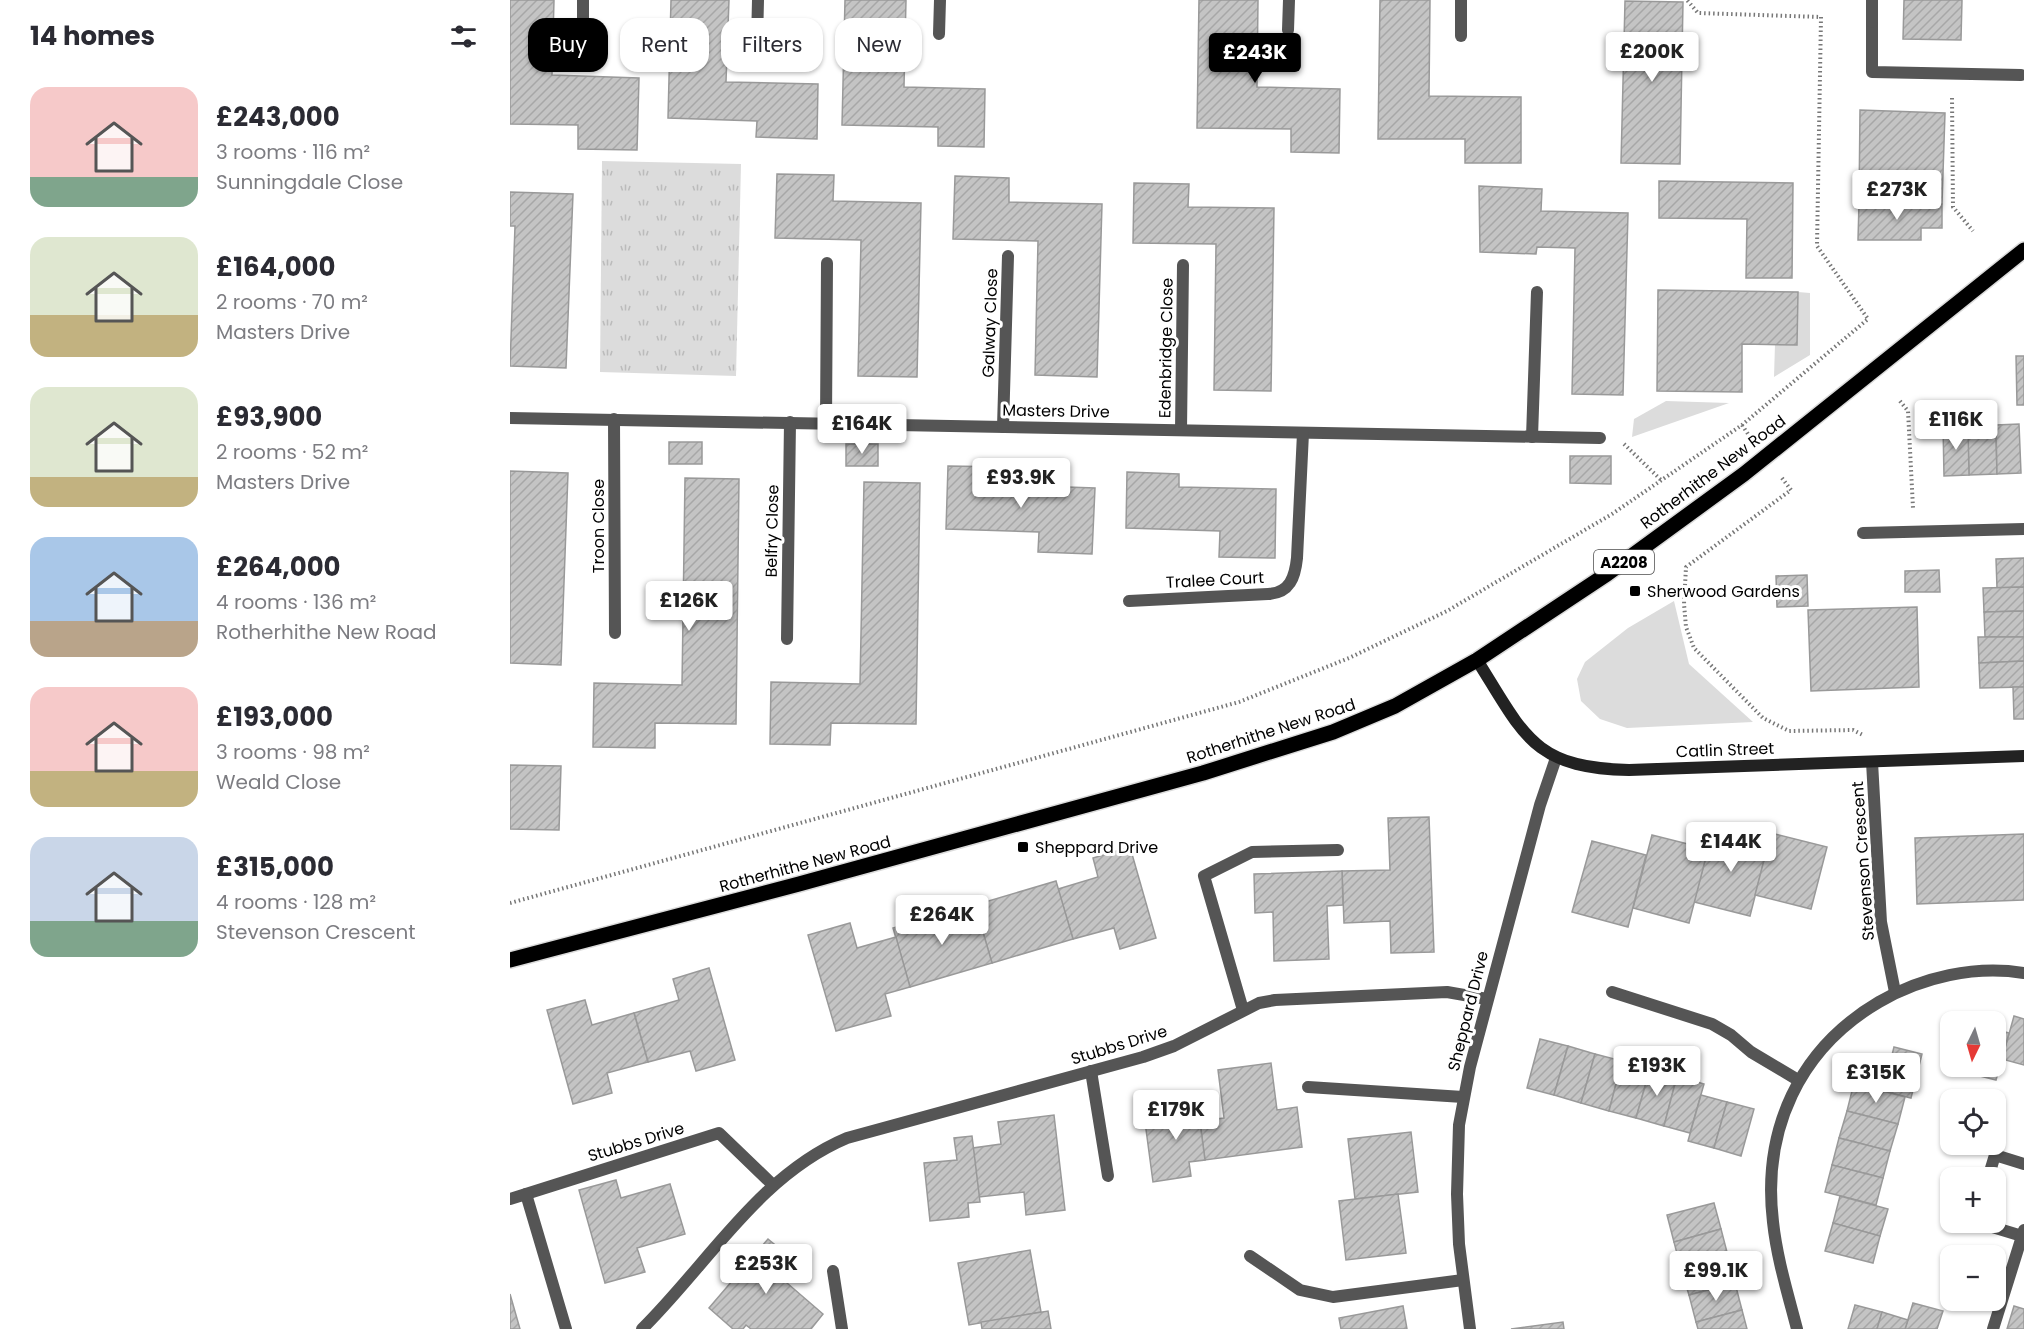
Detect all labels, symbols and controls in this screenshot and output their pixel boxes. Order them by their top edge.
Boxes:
text: 14 homes [30,18,155,54]
chip: Buy [528,18,608,72]
chip: Rent [620,18,709,72]
chip: Filters [721,18,823,72]
chip: New [835,18,922,72]
icon: filters [447,20,480,53]
pin: £200K [1610,32,1694,83]
pin: £243K [1213,33,1297,84]
text: £200K [1620,37,1684,65]
text: £243K [1223,38,1287,66]
text: £243,000 [216,99,340,135]
icon: home [78,111,150,183]
text: 3 rooms · 116 m² [216,138,370,166]
text: Sunningdale Close [216,168,403,196]
pin: £273K [1855,170,1939,221]
text: £273K [1866,175,1928,203]
text: £164,000 [216,249,336,285]
icon: home [78,261,150,333]
street label: Galway Close [977,268,1003,378]
street label: Edenbridge Close [1153,277,1179,418]
text: 2 rooms · 70 m² [216,288,368,316]
text: Masters Drive [216,318,350,346]
text: £93,900 [216,399,322,435]
street label: Masters Drive [1002,399,1110,423]
pin: £116K [1914,400,1998,451]
pin: £164K [820,404,904,455]
text: £116K [1929,405,1983,433]
text: £164K [832,409,893,437]
street label: Rotherhithe New Road [1636,410,1790,534]
icon: home [78,411,150,483]
text: 2 rooms · 52 m² [216,438,368,466]
pin: £93.9K [972,458,1070,509]
text: £93.9K [986,463,1056,491]
text: Masters Drive [216,468,350,496]
street label: Troon Close [587,479,610,573]
street label: Belfry Close [760,484,784,578]
text: £264,000 [216,549,341,585]
road number: A2208 [1594,550,1654,574]
icon: home [78,561,150,633]
street label: Tralee Court [1165,566,1265,594]
place label: Sherwood Gardens [1647,580,1800,603]
pin: £126K [647,581,731,632]
marker: Sherwood Gardens [1628,584,1642,598]
text: £126K [660,586,718,614]
text: 4 rooms · 136 m² [216,588,376,616]
text: Rotherhithe New Road [216,618,437,646]
street label: Rotherhithe New Road [1184,693,1358,769]
text: £193,000 [216,699,333,735]
icon: home [78,711,150,783]
street label: Catlin Street [1676,737,1775,763]
text: 3 rooms · 98 m² [216,738,370,766]
text: Weald Close [216,768,341,796]
street label: Stevenson Crescent [1846,780,1880,941]
pin: £144K [1689,822,1773,873]
text: £144K [1700,827,1762,855]
street label: Rotherhithe New Road [717,830,893,898]
place label: Sheppard Drive [1035,836,1158,859]
marker: Sheppard Drive [1016,840,1030,854]
text: £315,000 [216,849,334,885]
icon: home [78,861,150,933]
text: 4 rooms · 128 m² [216,888,376,916]
pin: £264K [900,895,984,946]
text: £264K [910,900,974,928]
text: Stevenson Crescent [216,918,416,946]
street label: Sheppard Drive [1442,948,1494,1074]
north arrow [1940,1011,2006,1077]
map controls [1940,1011,2006,1311]
street label: Stubbs Drive [1068,1019,1170,1071]
pin: £193K [1615,1046,1699,1097]
text: £193K [1627,1051,1687,1079]
pin: £315K [1834,1053,1918,1104]
text: £315K [1846,1058,1906,1086]
button: locate [1940,1089,2006,1155]
pin: £179K [1134,1090,1218,1141]
text: £179K [1147,1095,1205,1123]
street label: Stubbs Drive [585,1116,687,1168]
button: + [1940,1167,2006,1233]
pin: £253K [724,1244,808,1295]
button: − [1940,1245,2006,1311]
text: £253K [734,1249,798,1277]
pin: £99.1K [1667,1251,1765,1302]
text: £99.1K [1684,1256,1748,1284]

